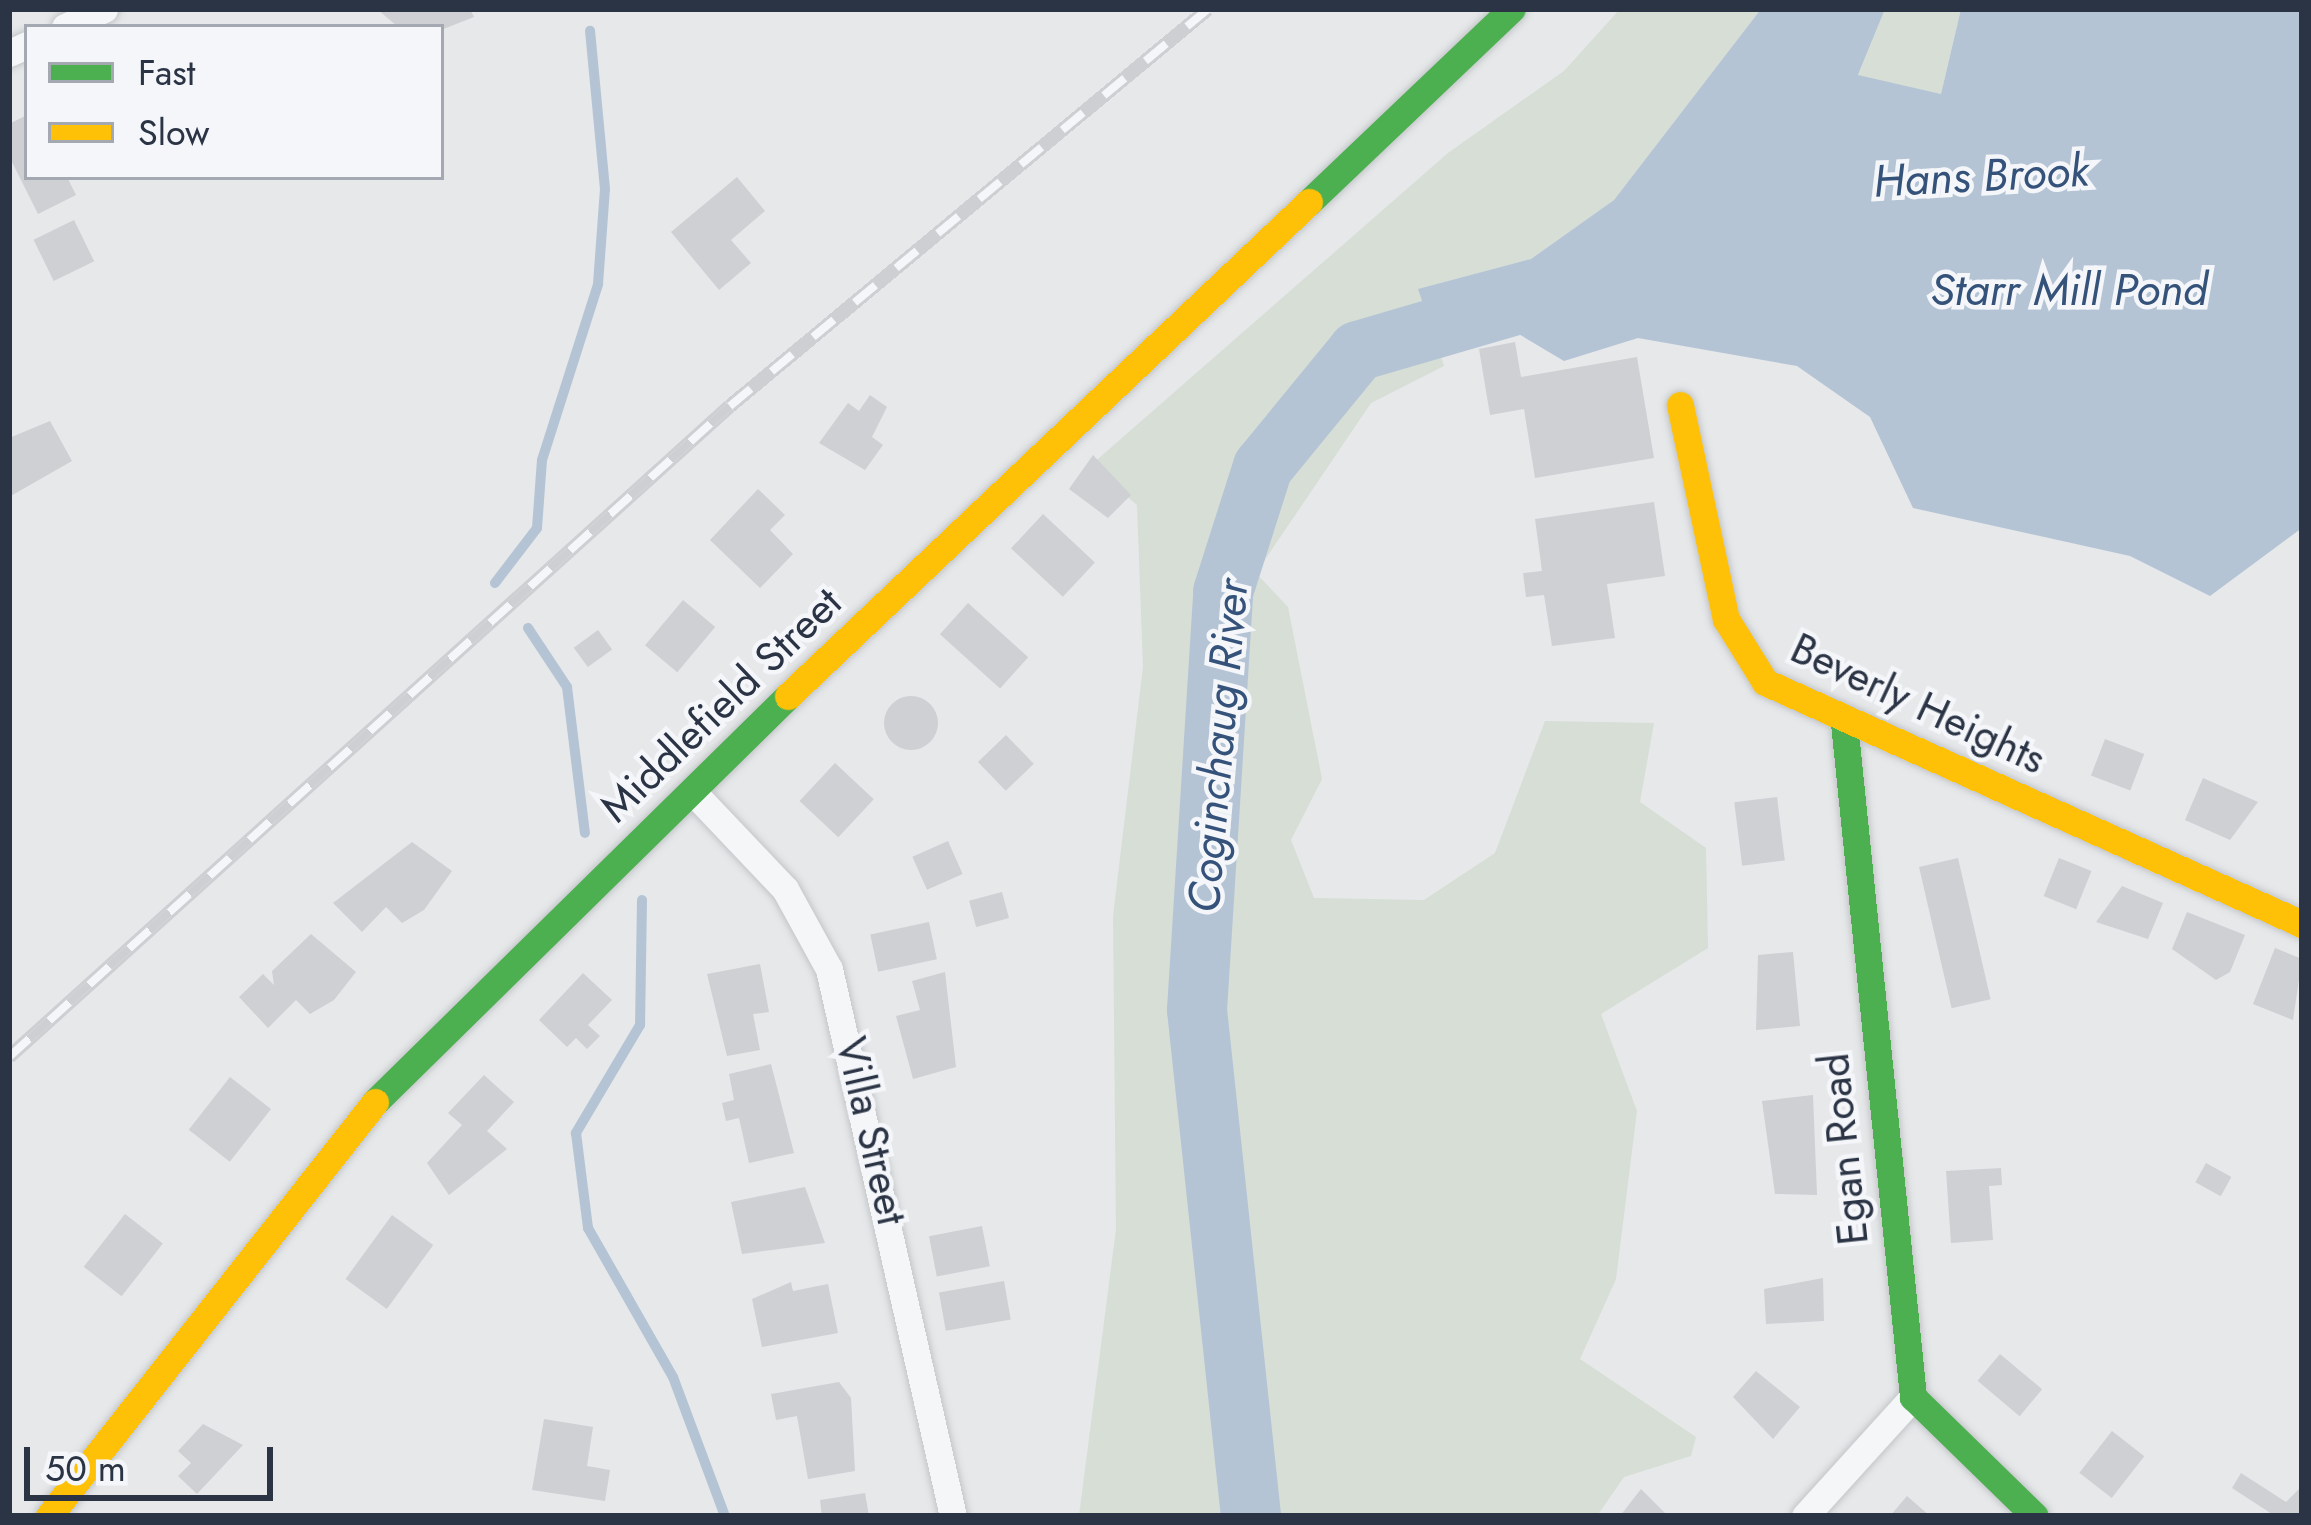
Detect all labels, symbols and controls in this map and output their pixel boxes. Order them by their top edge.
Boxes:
legend [24,24,444,180]
text: Fast [138,46,195,98]
text: Slow [138,106,210,158]
water label: Hans Brook [1872,143,2090,209]
water label: Starr Mill Pond [1930,263,2208,317]
street label: Middlefield Street [590,577,852,833]
water label: Coginchaug River [1177,577,1259,915]
street label: Beverly Heights [1783,623,2053,785]
street label: Villa Street [825,1032,917,1230]
street label: Egan Road [1809,1051,1879,1247]
scale bar [30,1423,279,1497]
text: 50 m [45,1442,126,1494]

